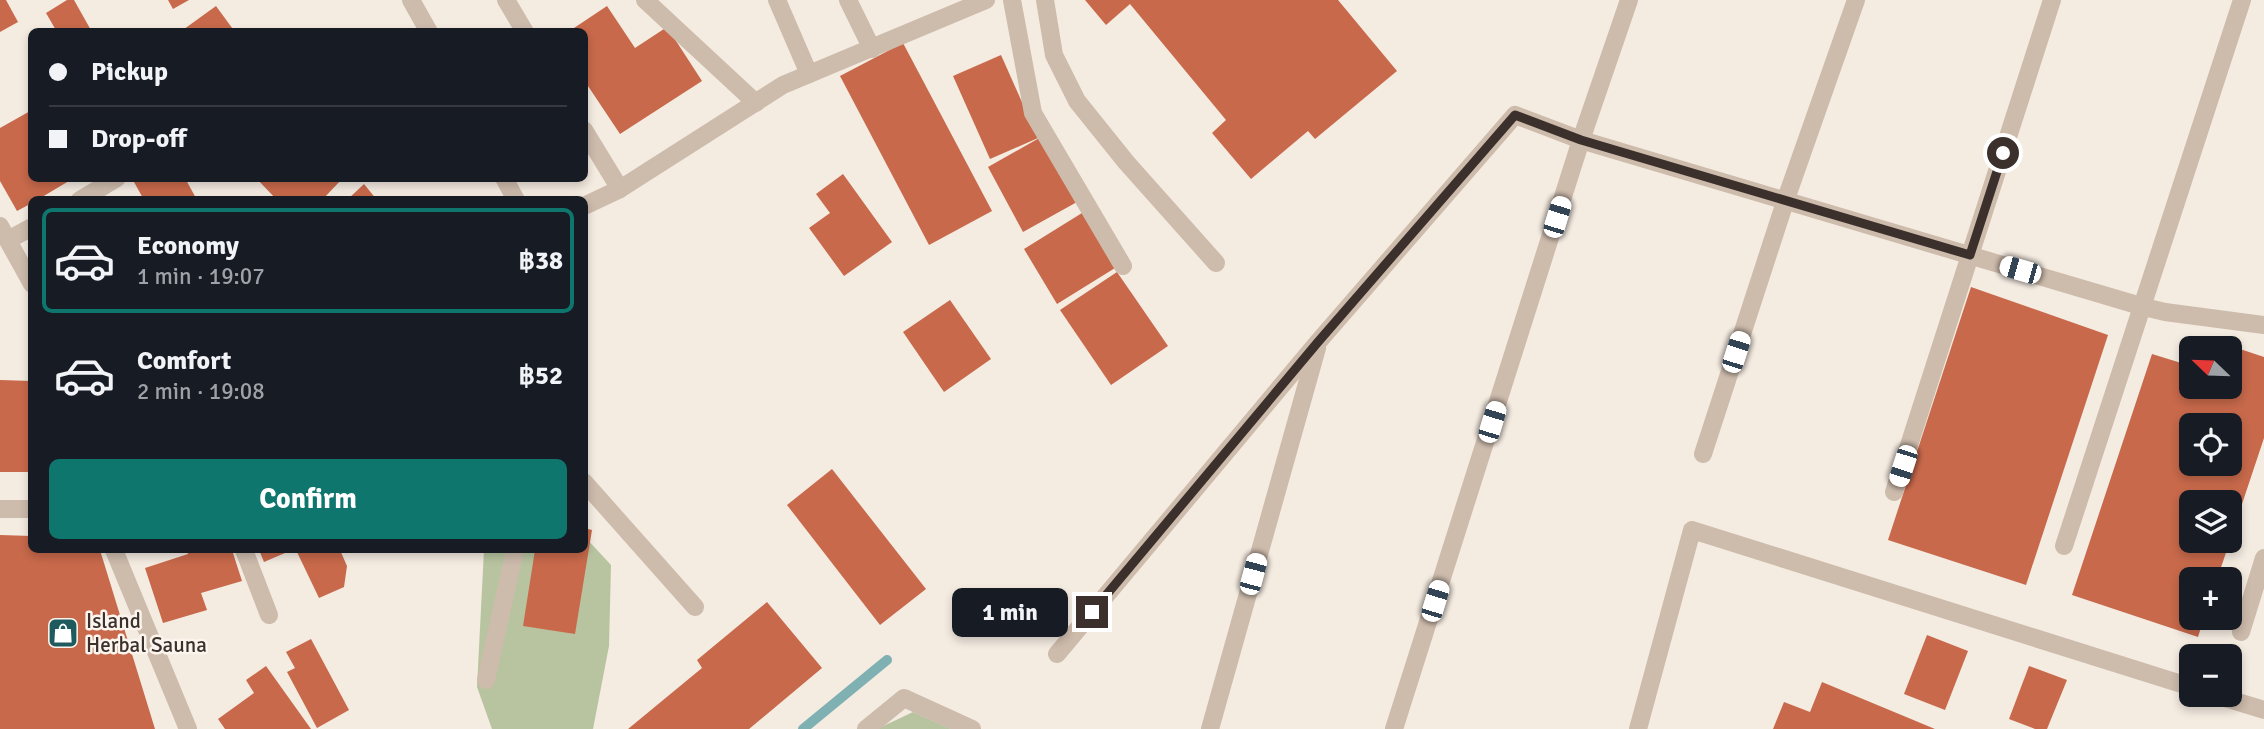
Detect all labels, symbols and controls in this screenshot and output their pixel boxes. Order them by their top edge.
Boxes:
text: Pickup [91,56,168,88]
text: Drop-off [91,123,187,155]
route start [1987,137,2019,169]
car [1541,194,1574,240]
icon: car [53,229,116,292]
text: Economy [137,230,239,262]
text: ฿38 [518,245,563,277]
car [1997,254,2044,286]
text: 1 min · 19:07 [137,262,265,291]
car [1720,329,1753,375]
north arrow [2179,336,2242,399]
map controls [2179,336,2242,707]
icon: car [53,344,116,407]
text: Comfort [137,345,231,377]
text: ฿52 [518,360,563,392]
text: 2 min · 19:08 [137,377,265,406]
car [1476,399,1509,445]
button: locate [2179,413,2242,476]
car [1887,443,1920,489]
button: Confirm [49,459,567,539]
button: layers [2179,490,2242,553]
car [1238,551,1269,597]
button: + [2179,567,2242,630]
car [1419,578,1452,624]
callout: 1 min [952,588,1068,636]
route end [1076,596,1108,628]
text: 1 min [982,598,1038,627]
place label: Island Herbal Sauna [86,608,207,658]
shop icon: Island Herbal Sauna [46,616,80,650]
button: − [2179,644,2242,707]

